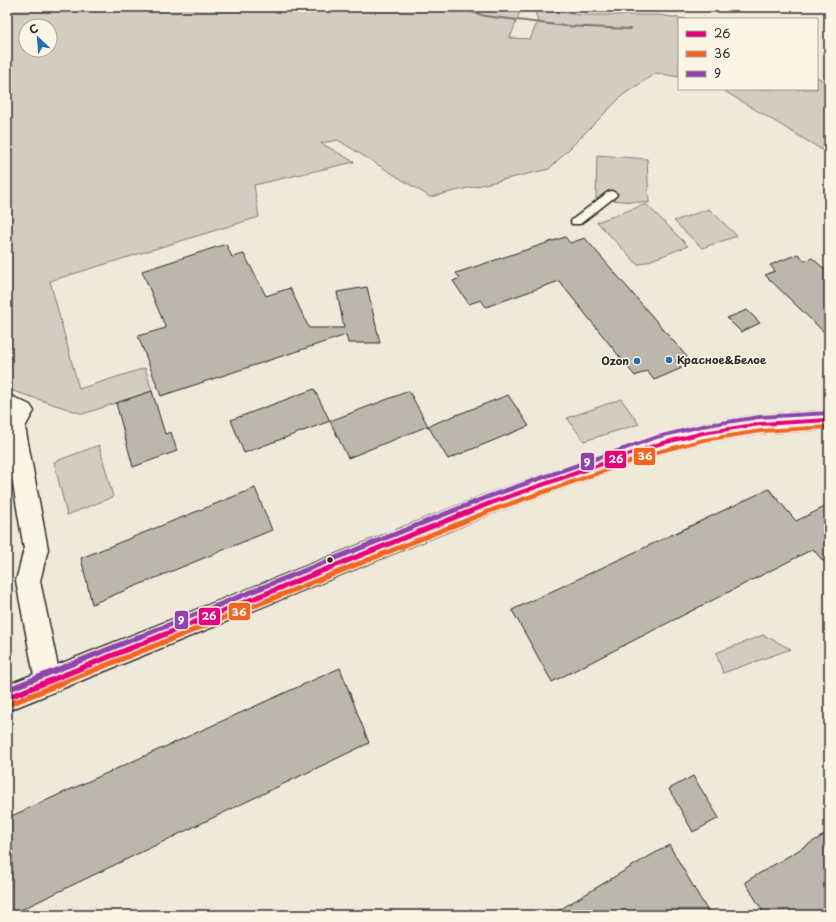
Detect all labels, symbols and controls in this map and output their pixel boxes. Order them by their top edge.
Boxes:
north arrow [18,18,58,58]
legend [678,18,818,90]
text: С [26,19,41,38]
text: 26 [714,24,730,42]
text: 36 [714,44,730,62]
text: 9 [714,64,721,82]
place label: Красное&Белое [677,351,767,368]
place label: Ozon [601,352,629,369]
marker: Красное&Белое [664,355,674,365]
marker: Ozon [632,356,642,366]
line badge: 36 [633,447,656,466]
text: 36 [638,447,653,464]
line badge: 26 [604,450,627,469]
text: 26 [609,450,623,467]
line badge: 9 [580,452,595,471]
text: 9 [584,453,591,470]
unlabelled marker [325,555,335,565]
line badge: 36 [228,602,251,621]
text: 36 [232,603,247,620]
line badge: 26 [198,607,221,626]
text: 26 [202,607,216,624]
line badge: 9 [174,610,189,630]
text: 9 [178,611,185,628]

